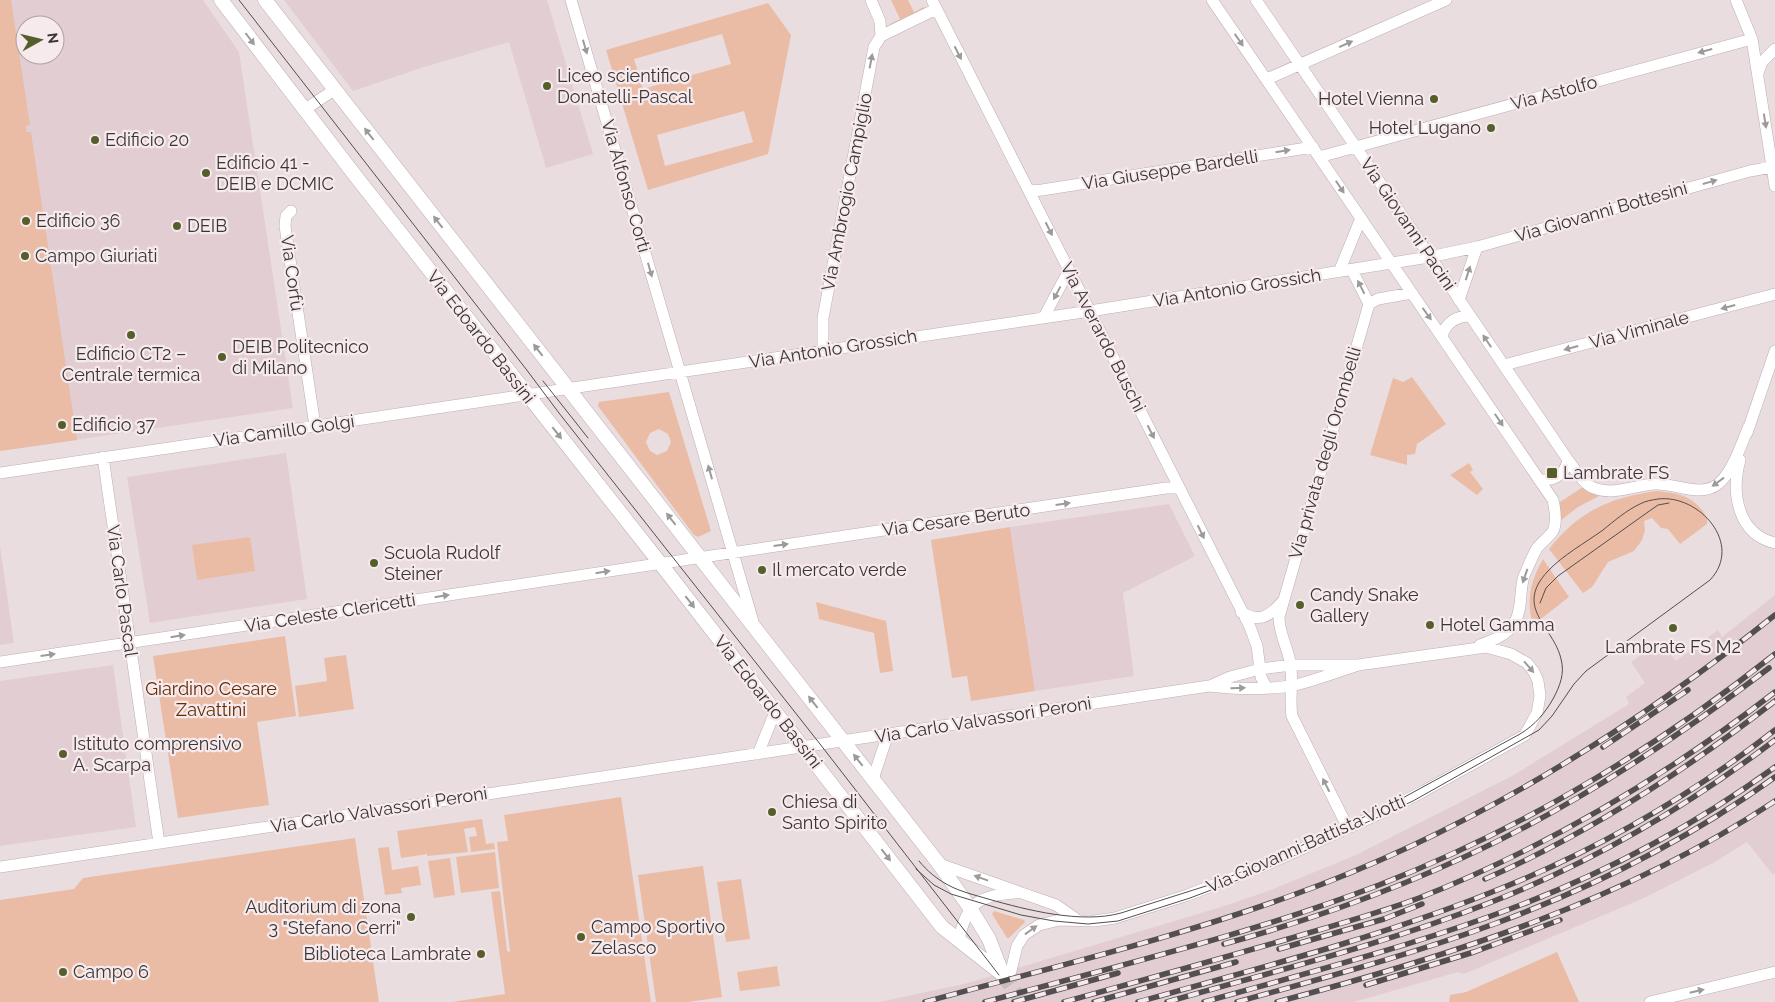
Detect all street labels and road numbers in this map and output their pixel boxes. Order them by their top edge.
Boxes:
street label: Via Astolfo [1508,71,1600,114]
street label: Via Ambrogio Campiglio [817,91,876,293]
street label: Via Alfonso Corti [597,117,655,255]
street label: Via Giuseppe Bardelli [1080,145,1259,194]
street label: Via Giovanni Pacini [1356,153,1461,294]
street label: Via Giovanni Bottesini [1512,177,1690,246]
street label: Via Corfù [277,234,308,312]
street label: Via Averardo Buschi [1056,258,1150,415]
street label: Via Antonio Grossich [1151,264,1323,311]
street label: Via Edoardo Bassini [423,266,540,407]
street label: Via Viminale [1587,306,1691,353]
street label: Via Antonio Grossich [747,325,919,372]
street label: Via privata degli Orombelli [1284,344,1365,561]
street label: Via Camillo Golgi [212,410,356,451]
street label: Via Cesare Beruto [881,499,1032,540]
street label: Via Carlo Pascal [103,523,142,659]
street label: Via Celeste Clericetti [243,589,417,636]
street label: Via Edoardo Bassini [710,631,827,772]
street label: Via Carlo Valvassori Peroni [873,692,1093,747]
street label: Via Carlo Valvassori Peroni [269,782,489,837]
street label: Via Giovanni Battista Viotti [1203,790,1408,897]

